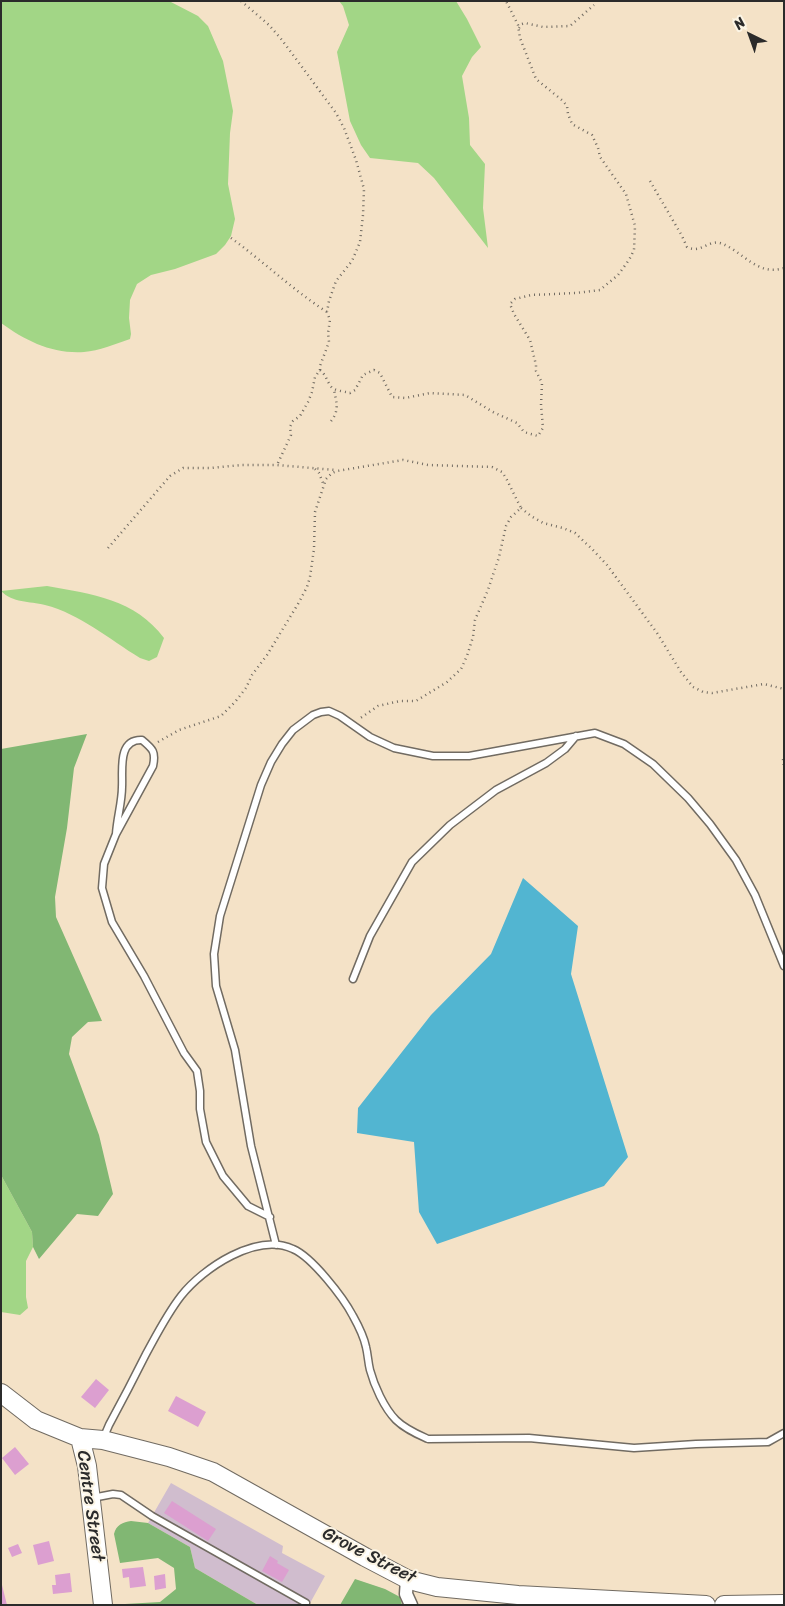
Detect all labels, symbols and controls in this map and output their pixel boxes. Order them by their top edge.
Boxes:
north arrow [725,10,775,60]
text: N [728,11,752,36]
street label: Centre Street [72,1449,108,1563]
street label: Grove Street [319,1523,419,1589]

